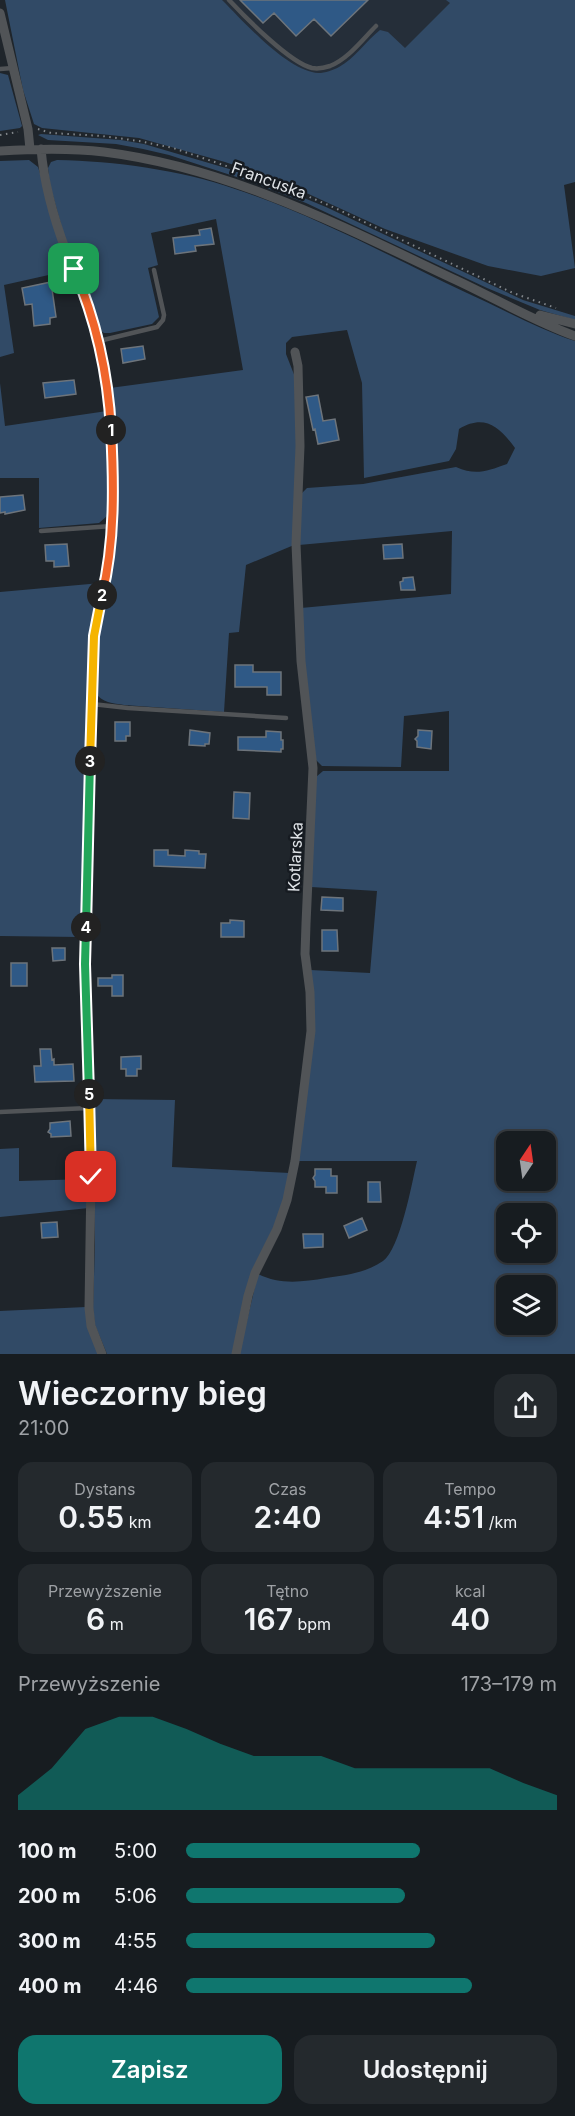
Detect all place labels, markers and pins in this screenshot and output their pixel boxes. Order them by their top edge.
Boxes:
pin [48,243,99,294]
pin: 1 [96,415,126,445]
pin: 2 [87,580,117,610]
pin: 3 [75,746,105,776]
pin: 4 [71,912,101,942]
pin: 5 [74,1079,104,1109]
pin [65,1151,116,1202]

